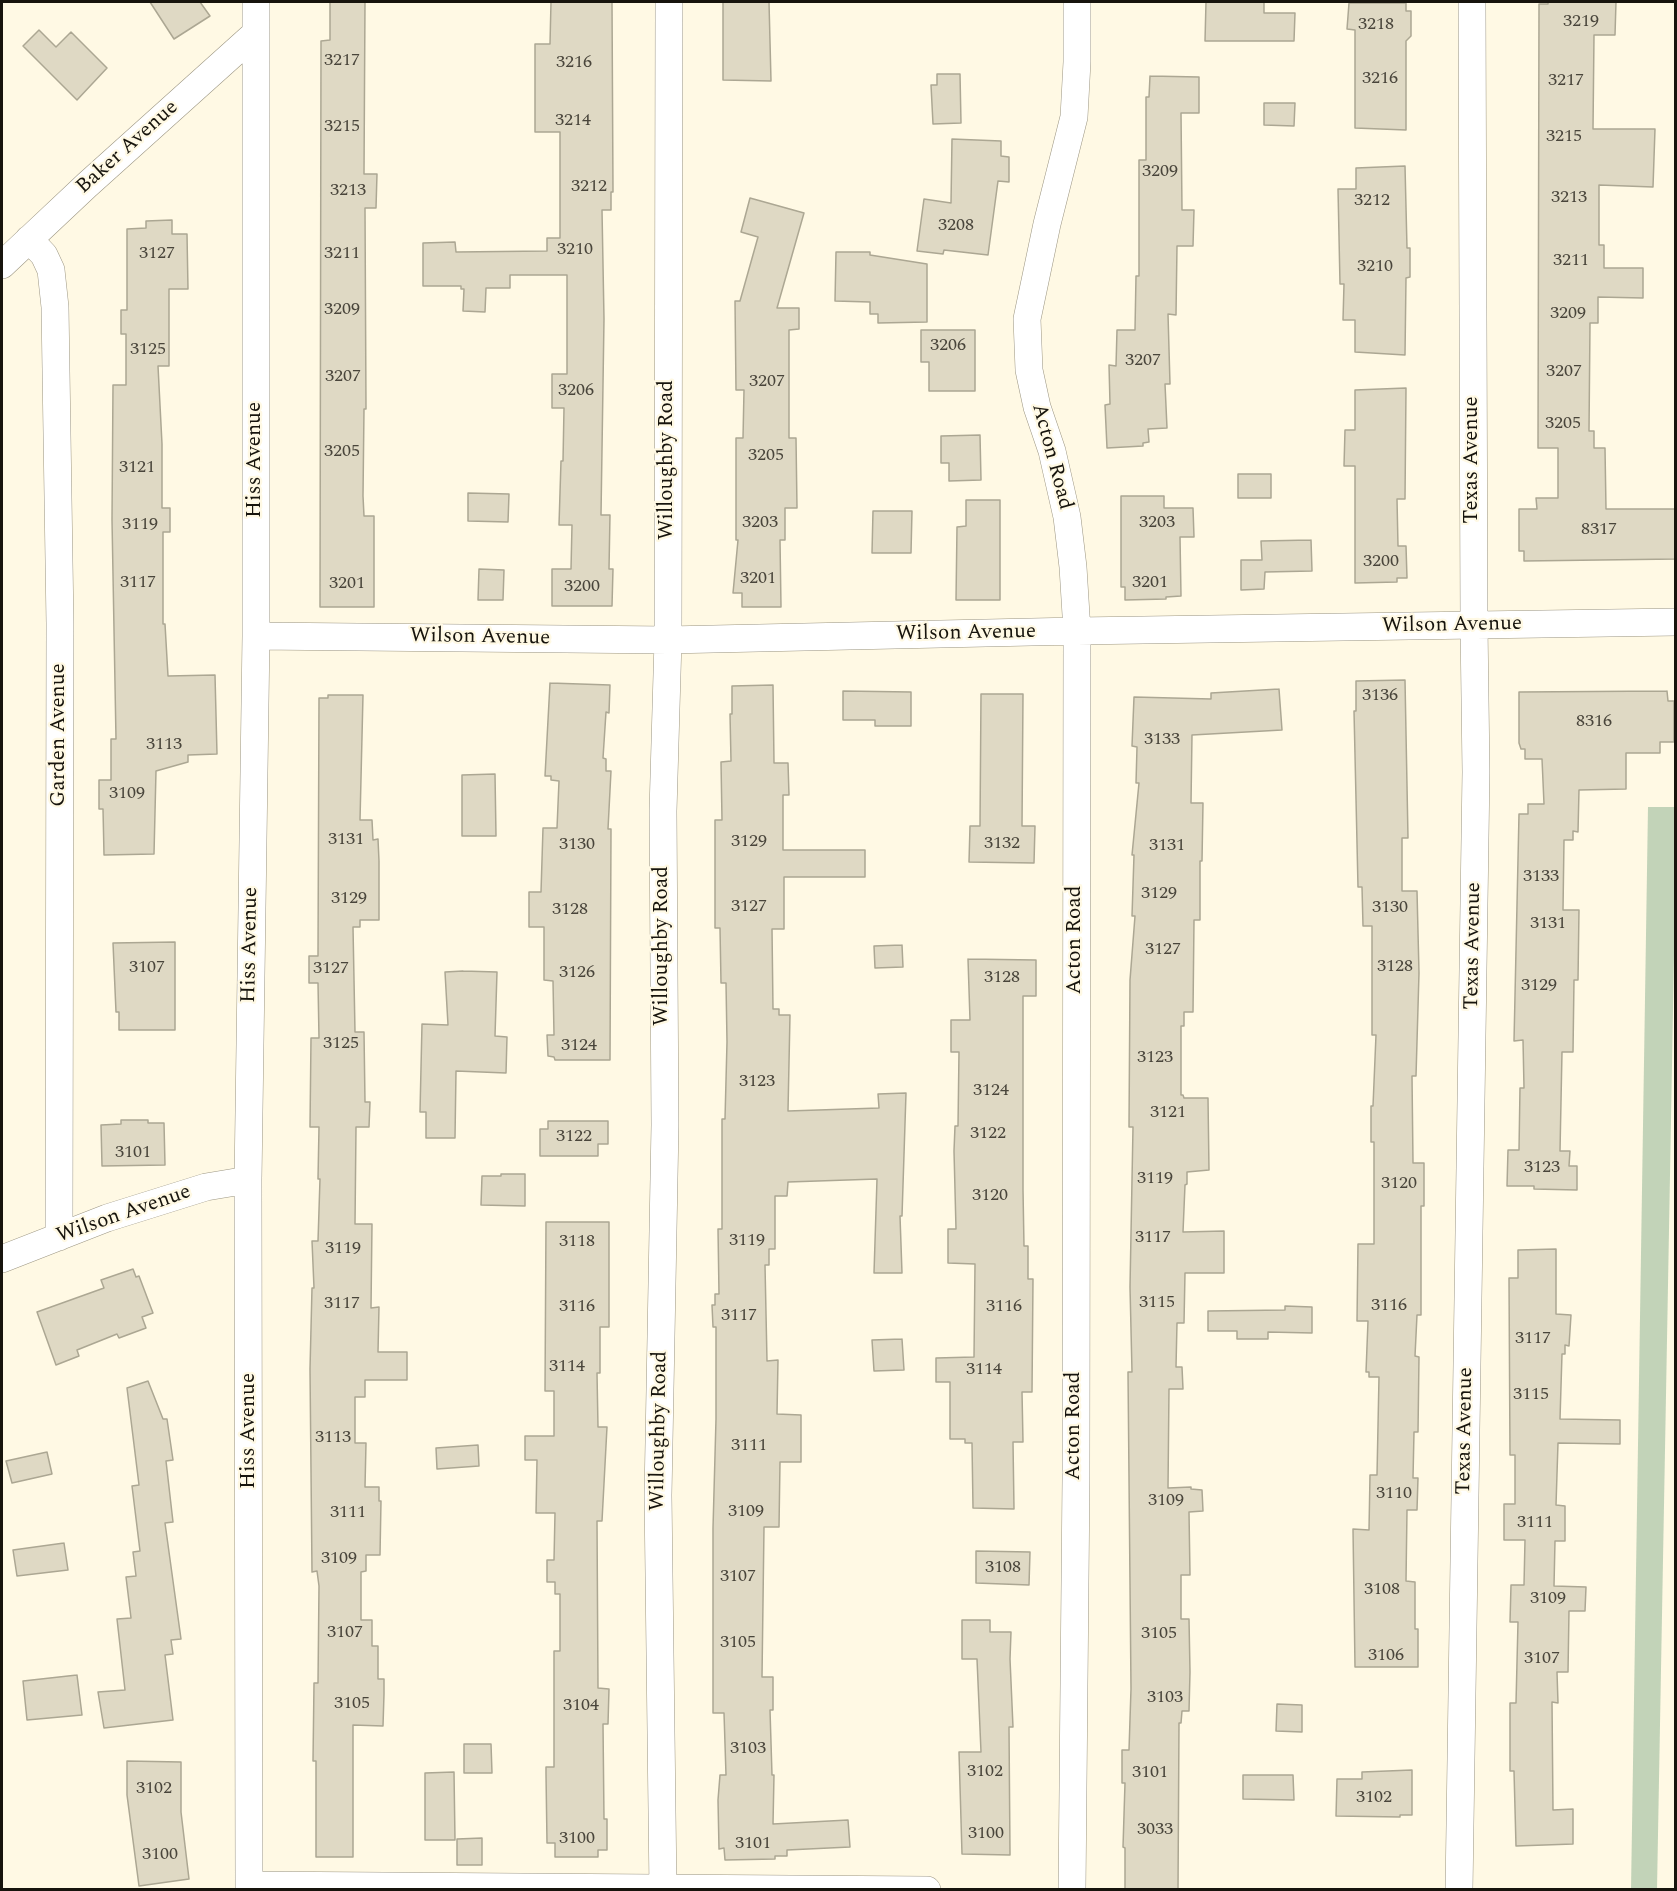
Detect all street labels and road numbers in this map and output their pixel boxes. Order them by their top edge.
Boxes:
street label: Baker Avenue [72,96,184,200]
street label: Willoughby Road [655,380,681,540]
street label: Texas Avenue [1460,396,1486,524]
street label: Acton Road [1025,401,1077,513]
street label: Hiss Avenue [243,402,269,518]
street label: Wilson Avenue [1382,612,1522,640]
street label: Wilson Avenue [896,620,1036,648]
street label: Wilson Avenue [410,624,550,652]
street label: Garden Avenue [47,663,73,807]
street label: Willoughby Road [650,866,676,1026]
street label: Texas Avenue [1460,882,1488,1010]
street label: Acton Road [1063,886,1089,994]
street label: Hiss Avenue [237,887,265,1003]
street label: Wilson Avenue [54,1180,194,1250]
street label: Willoughby Road [646,1351,674,1511]
street label: Texas Avenue [1452,1367,1480,1495]
street label: Acton Road [1062,1372,1088,1480]
street label: Hiss Avenue [237,1373,263,1489]

